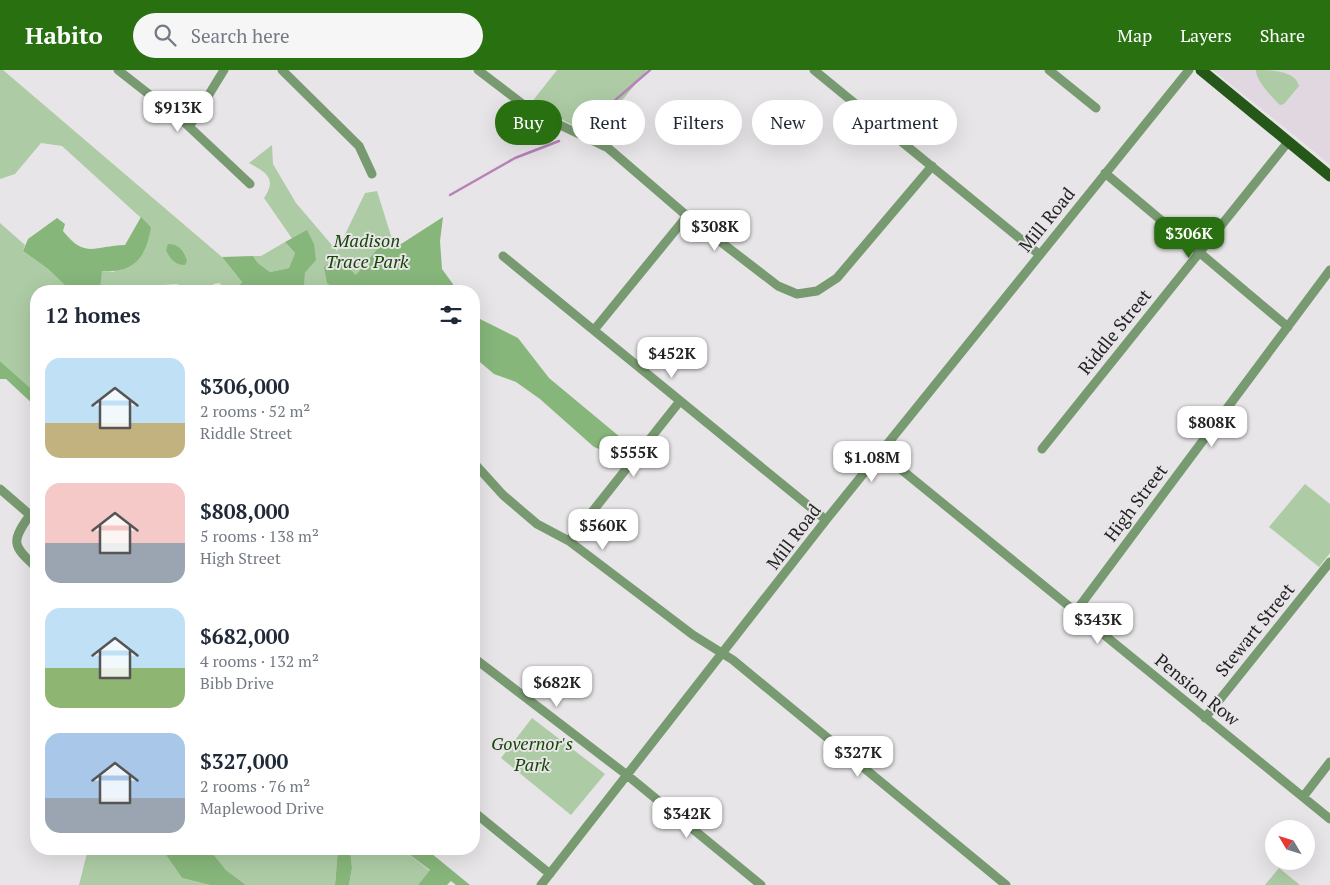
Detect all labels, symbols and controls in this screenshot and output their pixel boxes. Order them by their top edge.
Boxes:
search box [133,13,483,58]
text: Habito [25,19,103,51]
icon: search [151,21,179,49]
text: Search here [191,23,290,48]
text: Map [1117,23,1152,47]
text: Layers [1180,23,1232,47]
text: Share [1260,23,1305,47]
pin: $913K [143,90,213,133]
text: $913K [154,96,202,118]
chip: Buy [495,100,562,145]
chip: Rent [572,100,645,145]
chip: Filters [655,100,742,145]
chip: New [752,100,823,145]
chip: Apartment [833,100,957,145]
street label: Mill Road [1013,182,1080,257]
pin: $308K [680,210,750,252]
text: $308K [691,215,739,237]
pin: $306K [1154,216,1224,259]
text: $306K [1165,222,1213,244]
park label: Madison Trace Park [326,228,409,273]
street label: Riddle Street [1072,283,1156,379]
text: 12 homes [45,301,141,329]
icon: filters [437,301,465,329]
pin: $452K [637,336,707,379]
text: $452K [648,342,696,364]
text: $306,000 [200,372,289,400]
icon: home [85,378,145,438]
text: 2 rooms · 52 m² [200,400,310,422]
pin: $808K [1177,406,1247,448]
text: $808K [1188,411,1236,433]
text: Riddle Street [200,422,292,444]
pin: $555K [599,436,669,478]
pin: $1.08M [831,440,913,483]
text: $555K [610,441,658,463]
text: $1.08M [844,446,900,468]
street label: High Street [1098,459,1172,546]
text: $808,000 [200,497,289,525]
street label: Mill Road [761,499,826,574]
icon: home [85,503,145,563]
pin: $560K [568,508,638,551]
text: $560K [579,514,627,536]
text: 5 rooms · 138 m² [200,525,319,547]
text: High Street [200,547,281,569]
street label: Stewart Street [1209,577,1299,681]
pin: $343K [1063,602,1133,645]
text: $343K [1074,608,1122,630]
text: $682,000 [200,622,289,650]
icon: home [85,628,145,688]
street label: Pension Row [1150,648,1246,731]
text: 4 rooms · 132 m² [200,650,319,672]
pin: $682K [522,666,592,708]
text: $682K [533,671,581,693]
text: Bibb Drive [200,672,274,694]
park label: Governor's Park [491,731,573,776]
pin: $327K [823,736,893,778]
text: $327K [834,741,882,763]
text: $327,000 [200,747,288,775]
icon: home [85,753,145,813]
text: 2 rooms · 76 m² [200,775,310,797]
pin: $342K [652,796,722,839]
text: Maplewood Drive [200,797,324,819]
text: $342K [663,802,711,824]
north arrow [1265,820,1315,870]
map controls [1265,820,1315,870]

